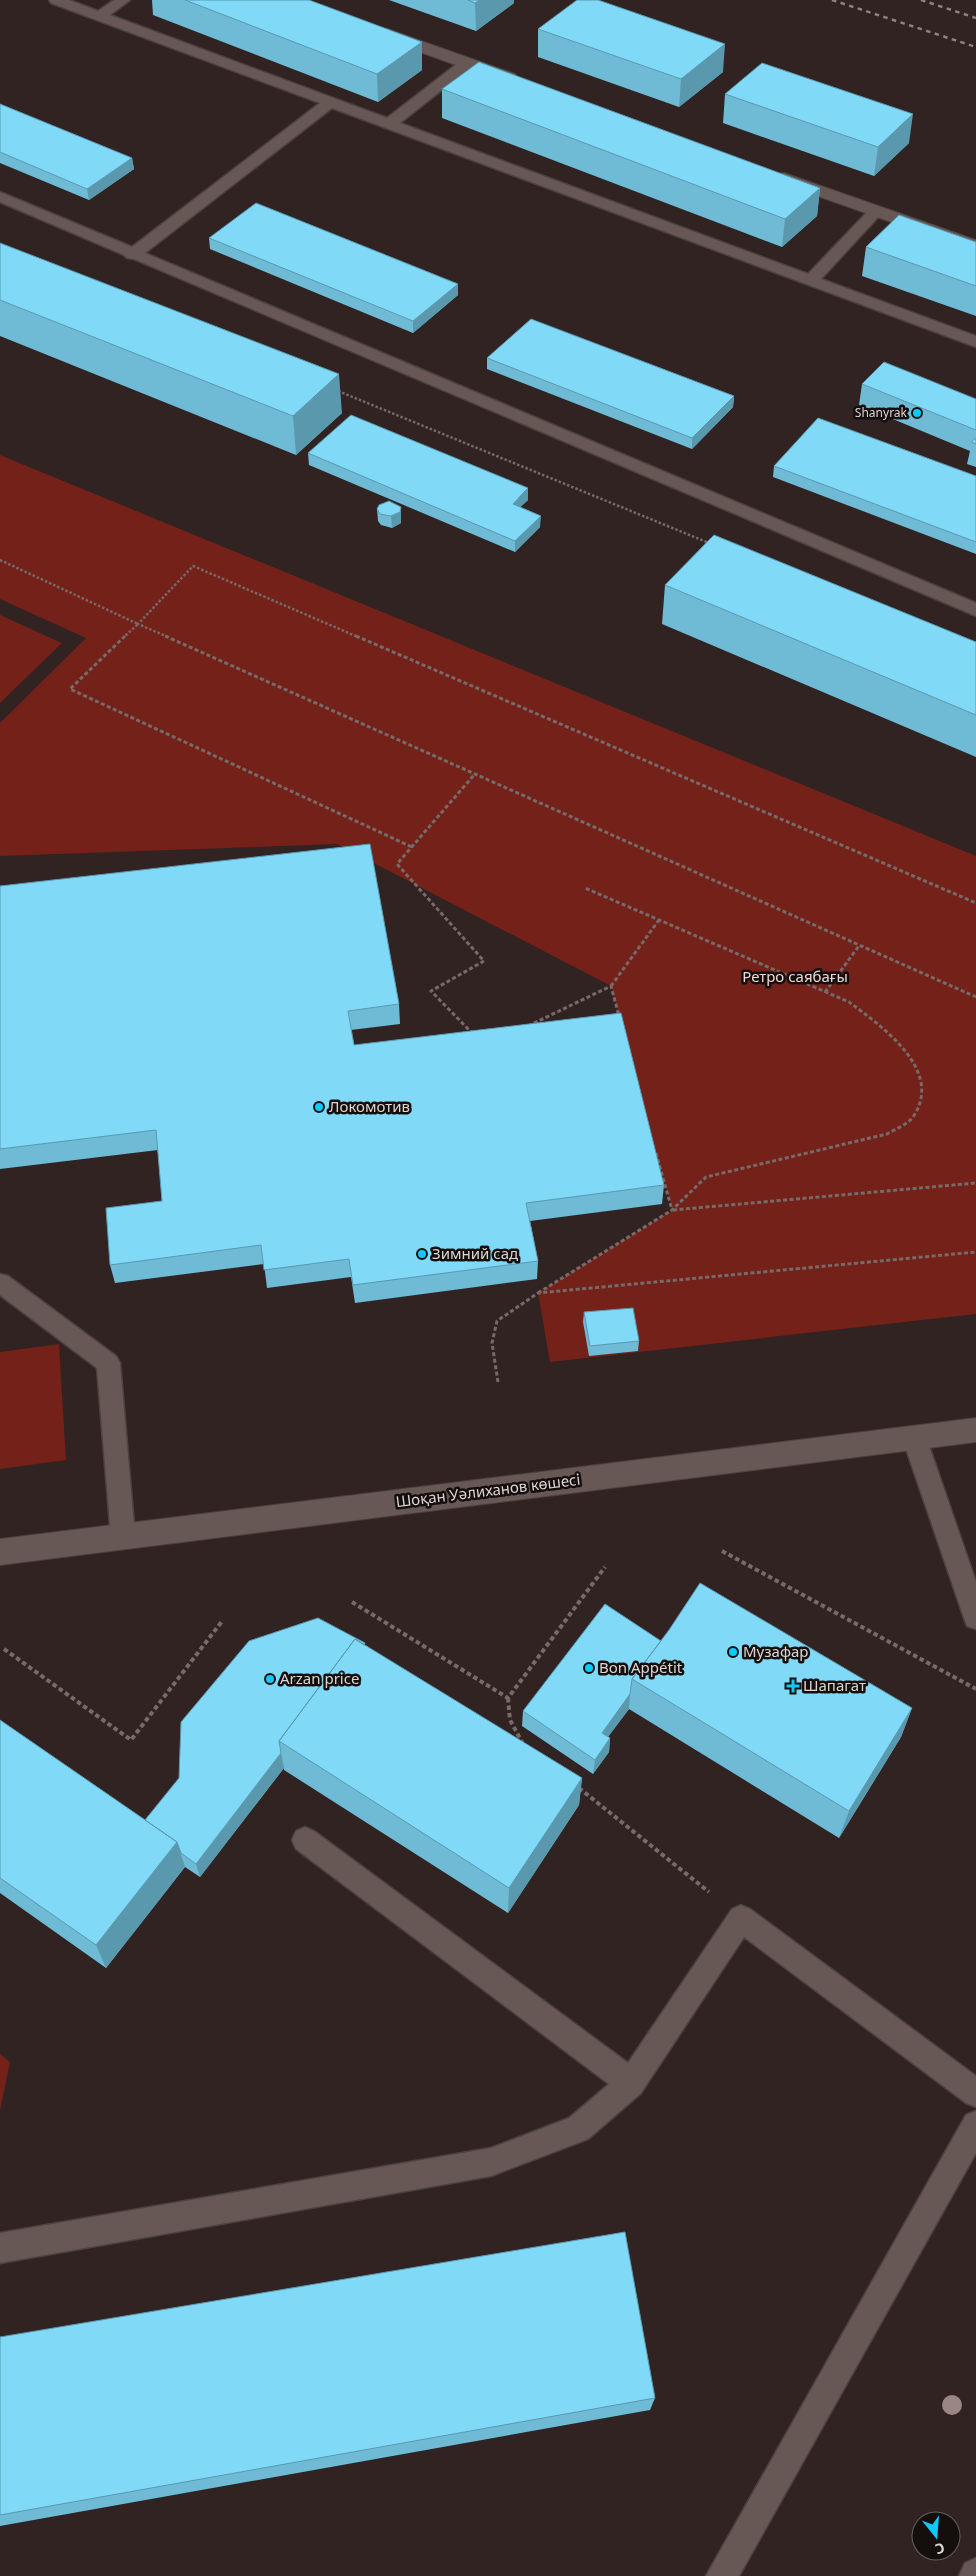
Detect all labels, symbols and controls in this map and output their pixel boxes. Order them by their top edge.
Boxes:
place label: Shanyrak [855,404,908,421]
marker: Shanyrak [911,407,923,419]
park label: Ретро саябағы [742,966,848,986]
place label: Локомотив [329,1096,410,1116]
marker: Локомотив [313,1101,325,1113]
place label: Зимний сад [432,1243,518,1263]
marker: Зимний сад [416,1248,428,1260]
street label: Шоқан Уәлиханов көшесі [394,1469,581,1511]
place label: Музафар [743,1641,808,1661]
marker: Музафар [727,1646,739,1658]
place label: Bon Appétit [599,1657,683,1677]
marker: Bon Appétit [583,1662,595,1674]
place label: Arzan price [280,1668,359,1688]
marker: Arzan price [264,1673,276,1685]
place label: Шапагат [803,1675,866,1695]
marker: Шапагат [787,1680,799,1692]
north arrow [911,2511,961,2561]
text: С [933,2539,947,2559]

